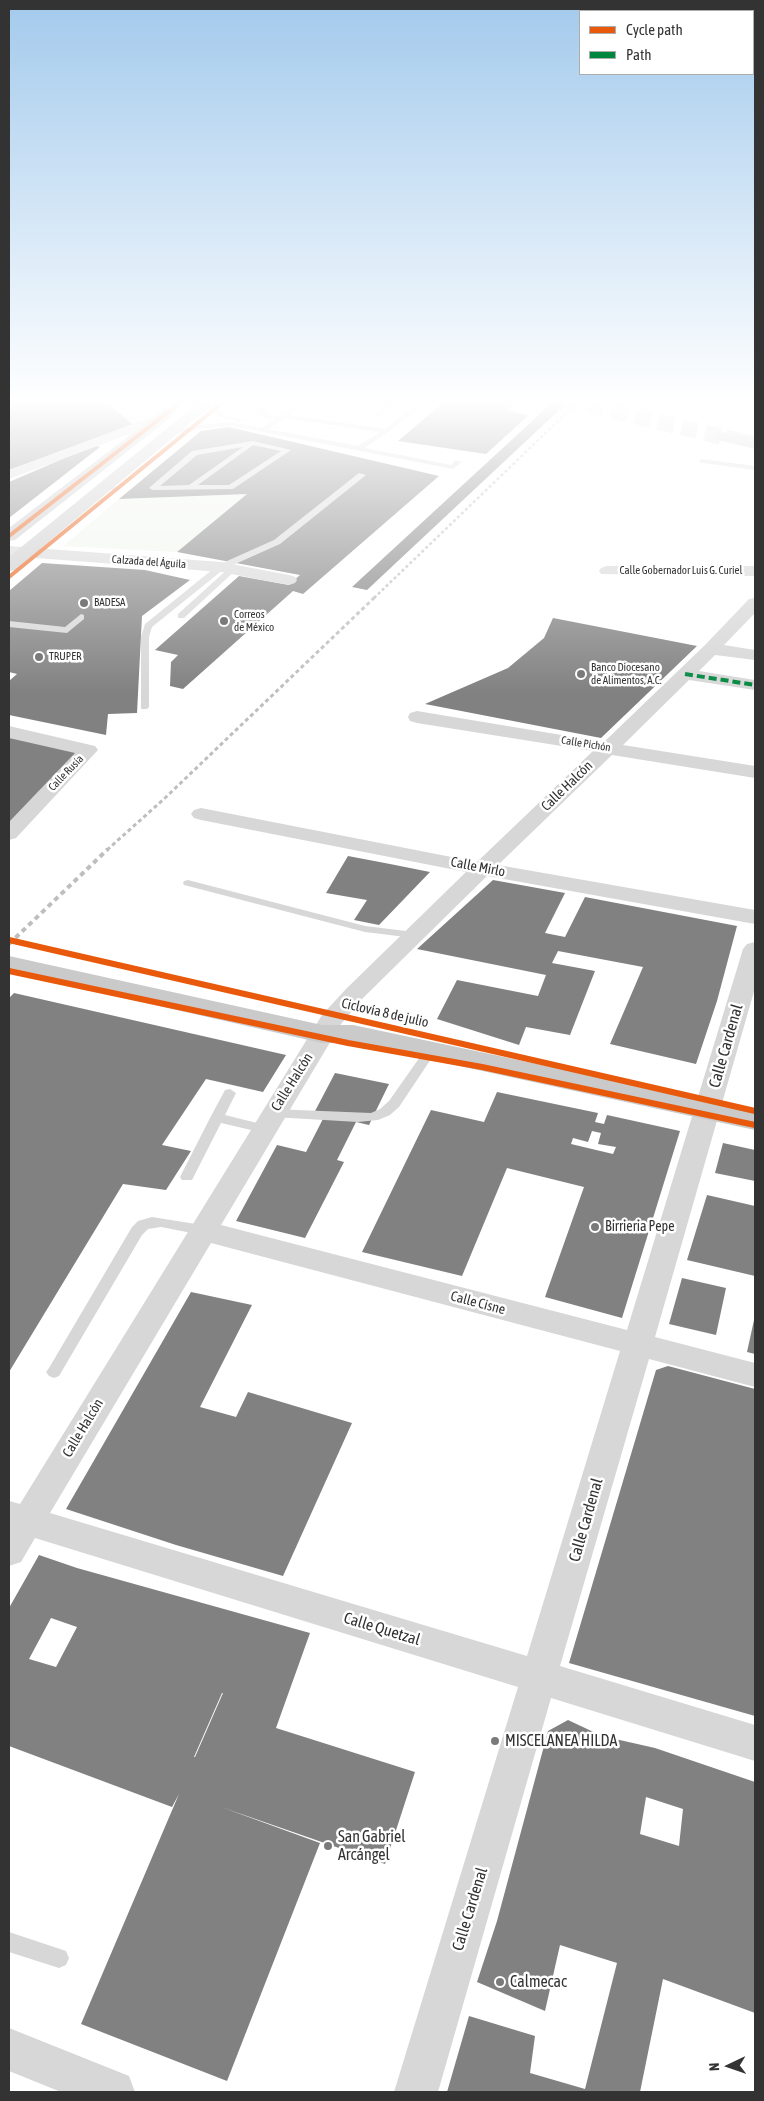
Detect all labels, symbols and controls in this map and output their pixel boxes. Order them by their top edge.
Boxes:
legend [579,10,754,75]
text: Cycle path [626,21,683,38]
text: Path [626,46,652,63]
street label: Calzada del Águila [111,553,187,571]
street label: Calle Gobernador Luis G. Curiel [619,564,743,578]
place label: BADESA [94,596,125,610]
marker: BADESA [78,597,90,609]
place label: Correos de México [234,608,274,634]
marker: Correos de México [218,615,230,627]
place label: TRUPER [49,650,81,664]
marker: TRUPER [33,651,45,663]
place label: Banco Diocesano de Alimentos, A.C. [591,661,662,687]
marker: Banco Diocesano de Alimentos, A.C. [575,668,587,680]
street label: Calle Pichón [560,734,612,754]
street label: Calle Rusia [46,752,86,794]
street label: Calle Halcón [538,757,596,815]
street label: Calle Mirlo [449,853,507,881]
street label: Ciclovía 8 de julio [340,995,430,1031]
street label: Calle Cardenal [705,1002,747,1090]
street label: Calle Halcón [268,1050,316,1114]
place label: Birrieria Pepe [605,1219,675,1235]
marker: Birrieria Pepe [589,1221,601,1233]
street label: Calle Cisne [449,1288,507,1318]
street label: Calle Halcón [59,1396,107,1460]
street label: Calle Cardenal [565,1476,607,1564]
street label: Calle Quetzal [342,1608,422,1650]
place label: MISCELANEA HILDA [505,1731,617,1751]
marker: MISCELANEA HILDA [489,1735,501,1747]
place label: San Gabriel Arcángel [338,1827,406,1865]
marker: San Gabriel Arcángel [322,1840,334,1852]
street label: Calle Cardenal [448,1865,492,1953]
place label: Calmecac [510,1972,567,1992]
marker: Calmecac [494,1976,506,1988]
north arrow [704,2041,754,2091]
text: N [706,2062,722,2071]

